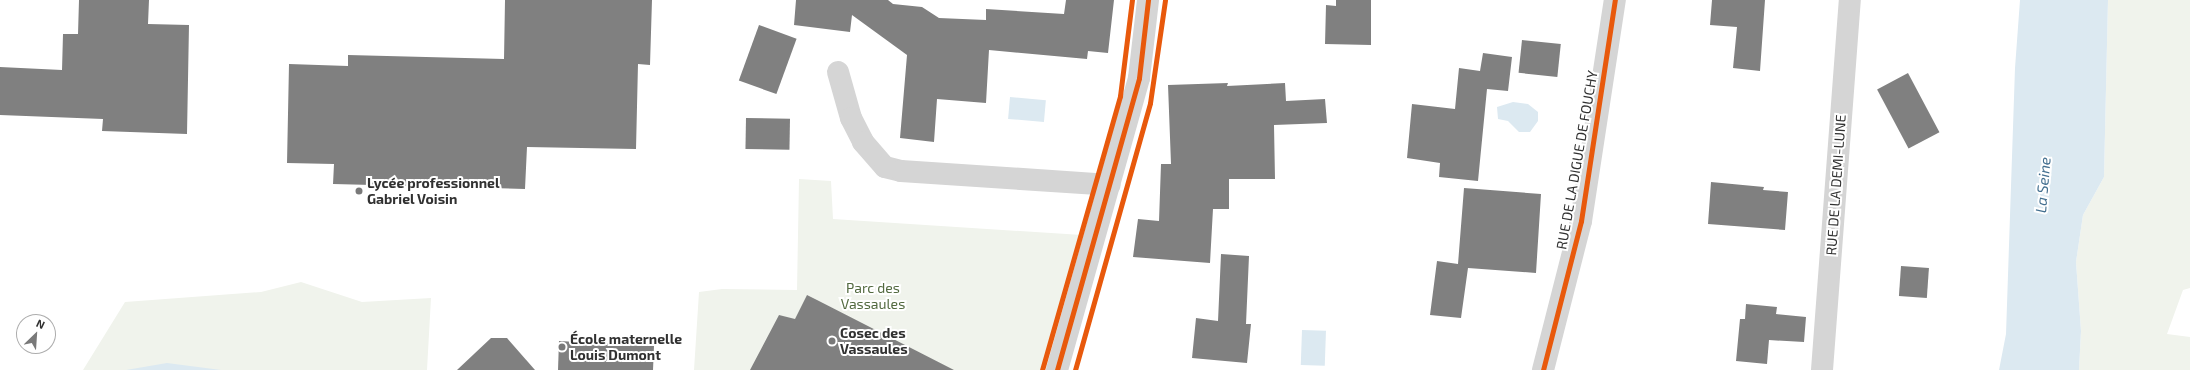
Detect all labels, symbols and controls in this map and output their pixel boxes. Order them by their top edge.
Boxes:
street label: RUE DE LA DIGUE DE FOUCHY [1553,69,1601,251]
street label: RUE DE LA DEMI-LUNE [1823,114,1849,256]
water label: La Seine [2032,156,2054,214]
place label: Lycée professionnel Gabriel Voisin [367,175,500,208]
marker: Lycée professionnel Gabriel Voisin [354,186,364,196]
park label: Parc des Vassaules [841,280,905,312]
north arrow [16,314,56,354]
text: N [35,316,47,331]
place label: Cosec des Vassaules [840,325,908,358]
place label: École maternelle Louis Dumont [570,331,682,364]
marker: Cosec des Vassaules [827,336,837,346]
marker: École maternelle Louis Dumont [557,342,567,352]

